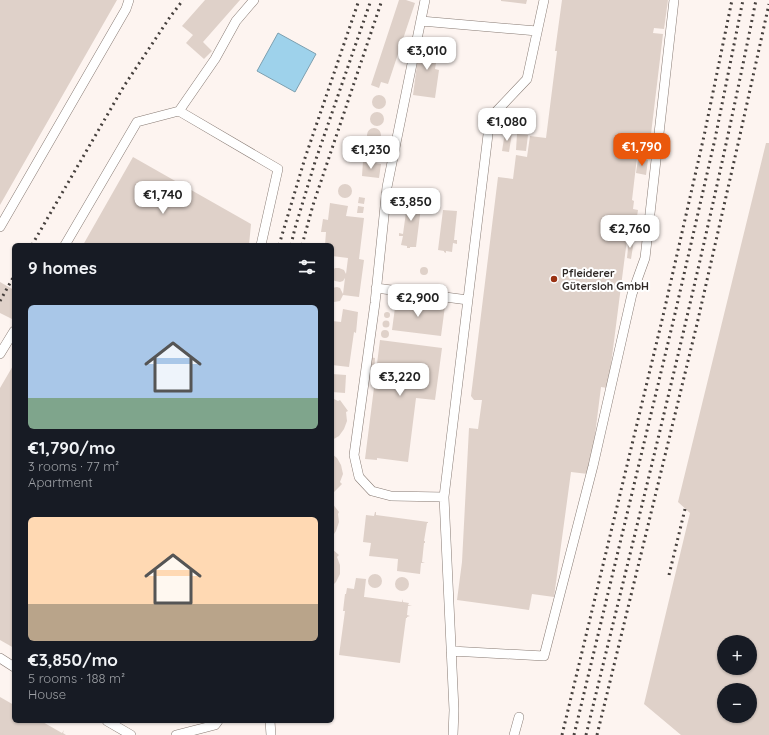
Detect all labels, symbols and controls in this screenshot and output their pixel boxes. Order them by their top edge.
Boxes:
pin: €3,010 [394,37,460,71]
text: €3,010 [407,42,447,58]
pin: €1,080 [474,108,540,142]
text: €1,080 [487,113,527,129]
pin: €1,790 [609,133,675,167]
pin: €1,230 [338,136,404,170]
text: €1,790 [622,138,662,154]
text: €1,230 [351,141,391,157]
pin: €1,740 [130,181,196,215]
text: €1,740 [143,186,183,202]
pin: €3,850 [378,188,444,222]
text: €3,850 [390,193,432,209]
pin: €2,760 [597,215,663,249]
text: €2,760 [609,220,651,236]
icon: filters [296,256,318,278]
text: 9 homes [28,257,97,278]
place label: Pfleiderer Gütersloh GmbH [562,266,649,293]
marker: Pfleiderer Gütersloh GmbH [549,274,559,284]
pin: €2,900 [385,284,451,318]
text: €2,900 [397,289,439,305]
icon: home [137,331,209,403]
pin: €3,220 [367,363,433,397]
text: €3,220 [379,368,421,384]
text: €1,790/mo [28,437,115,458]
text: 3 rooms · 77 m² [28,458,119,474]
text: Apartment [28,474,93,490]
icon: home [137,543,209,615]
map controls [717,635,757,723]
button: + [717,635,757,675]
text: €3,850/mo [28,649,118,670]
text: 5 rooms · 188 m² [28,670,125,686]
button: − [717,683,757,723]
text: House [28,686,66,702]

